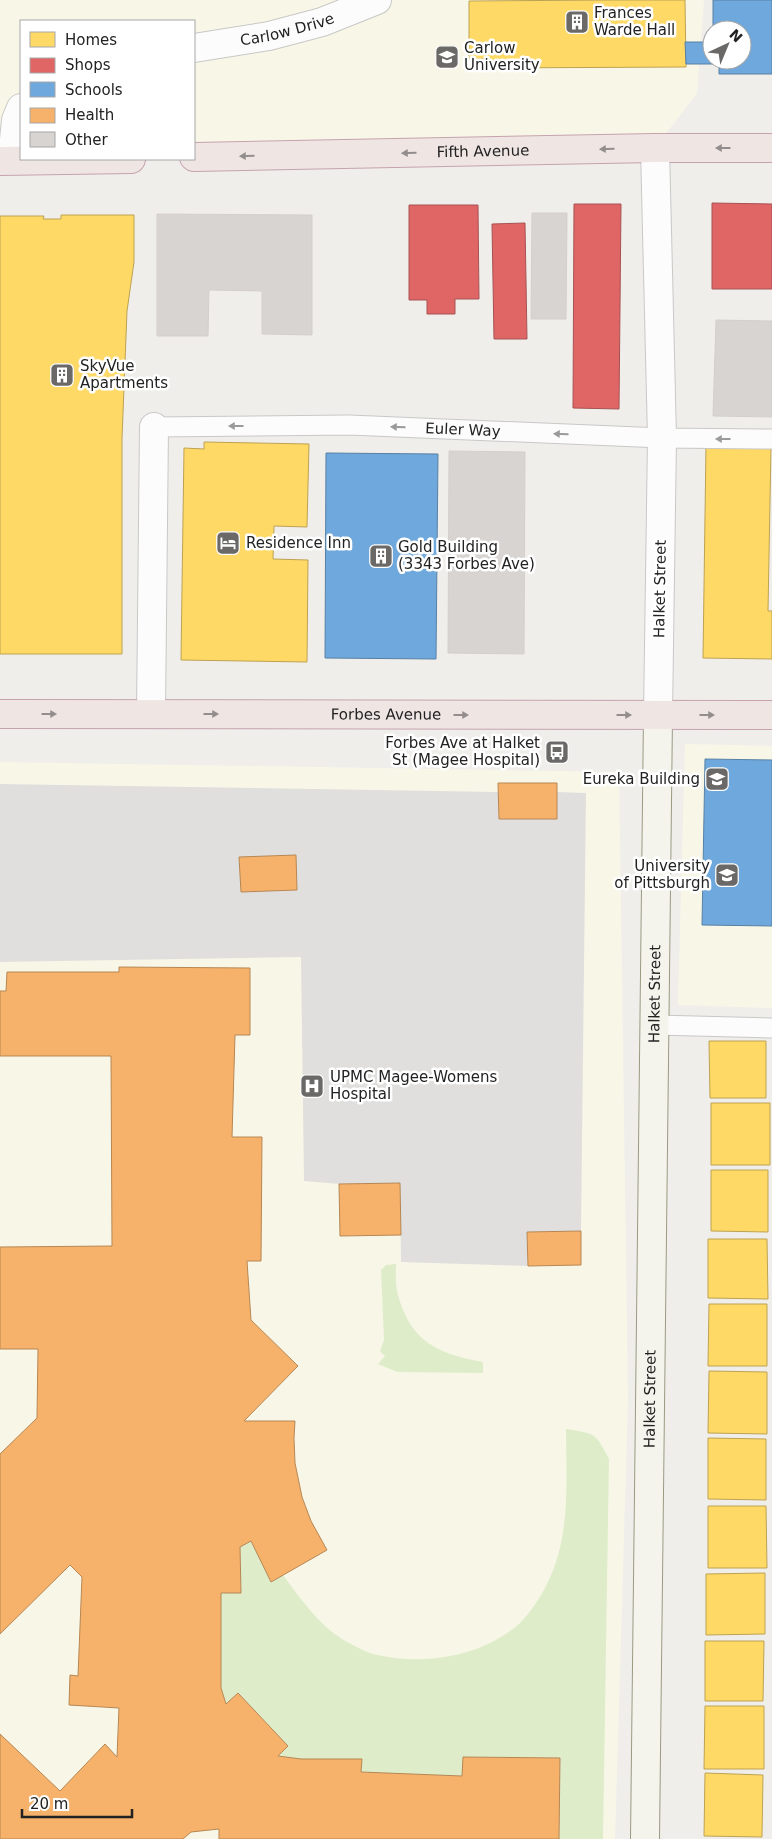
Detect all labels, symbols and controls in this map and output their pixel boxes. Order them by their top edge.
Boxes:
place label: Frances Warde Hall [594,4,675,39]
street label: Carlow Drive [239,9,337,49]
building icon: Frances Warde Hall [564,9,590,35]
legend [20,20,195,160]
north arrow [702,20,752,70]
text: N [726,26,746,45]
text: Homes [65,31,117,49]
place label: Carlow University [464,39,540,74]
school or university icon: Carlow University [434,44,460,70]
text: Shops [65,56,111,74]
text: Schools [65,81,123,99]
text: Health [65,106,114,124]
text: Other [65,131,108,149]
street label: Fifth Avenue [436,141,529,161]
one-way arrow [715,144,731,152]
one-way arrow [598,145,614,153]
one-way arrow [401,149,417,157]
one-way arrow [238,153,254,161]
place label: SkyVue Apartments [80,357,168,392]
building icon: SkyVue Apartments [49,362,75,388]
street label: Euler Way [425,419,501,440]
one-way arrow [228,422,244,430]
one-way arrow [390,423,406,431]
one-way arrow [553,430,569,438]
one-way arrow [715,435,731,443]
hotel icon: Residence Inn [215,530,241,556]
place label: Residence Inn [246,534,351,552]
place label: Gold Building (3343 Forbes Ave) [398,538,535,573]
street label: Halket Street [650,540,670,638]
building icon: Gold Building (3343 Forbes Ave) [368,543,394,569]
street label: Forbes Avenue [331,705,441,724]
one-way arrow [41,710,57,718]
one-way arrow [203,710,219,718]
one-way arrow [453,711,469,719]
one-way arrow [616,711,632,719]
one-way arrow [699,711,715,719]
place label: Forbes Ave at Halket St (Magee Hospital) [385,734,540,769]
bus stop icon: Forbes Ave at Halket St (Magee Hospital) [544,739,570,765]
school or university icon: Eureka Building [704,766,730,792]
place label: Eureka Building [583,770,700,788]
place label: University of Pittsburgh [614,857,710,892]
school or university icon: University of Pittsburgh [714,862,740,888]
street label: Halket Street [645,945,664,1043]
place label: UPMC Magee-Womens Hospital [330,1068,498,1103]
hospital icon: UPMC Magee-Womens Hospital [299,1073,325,1099]
street label: Halket Street [641,1350,660,1448]
scale bar [22,1786,132,1818]
text: 20 m [30,1795,68,1813]

